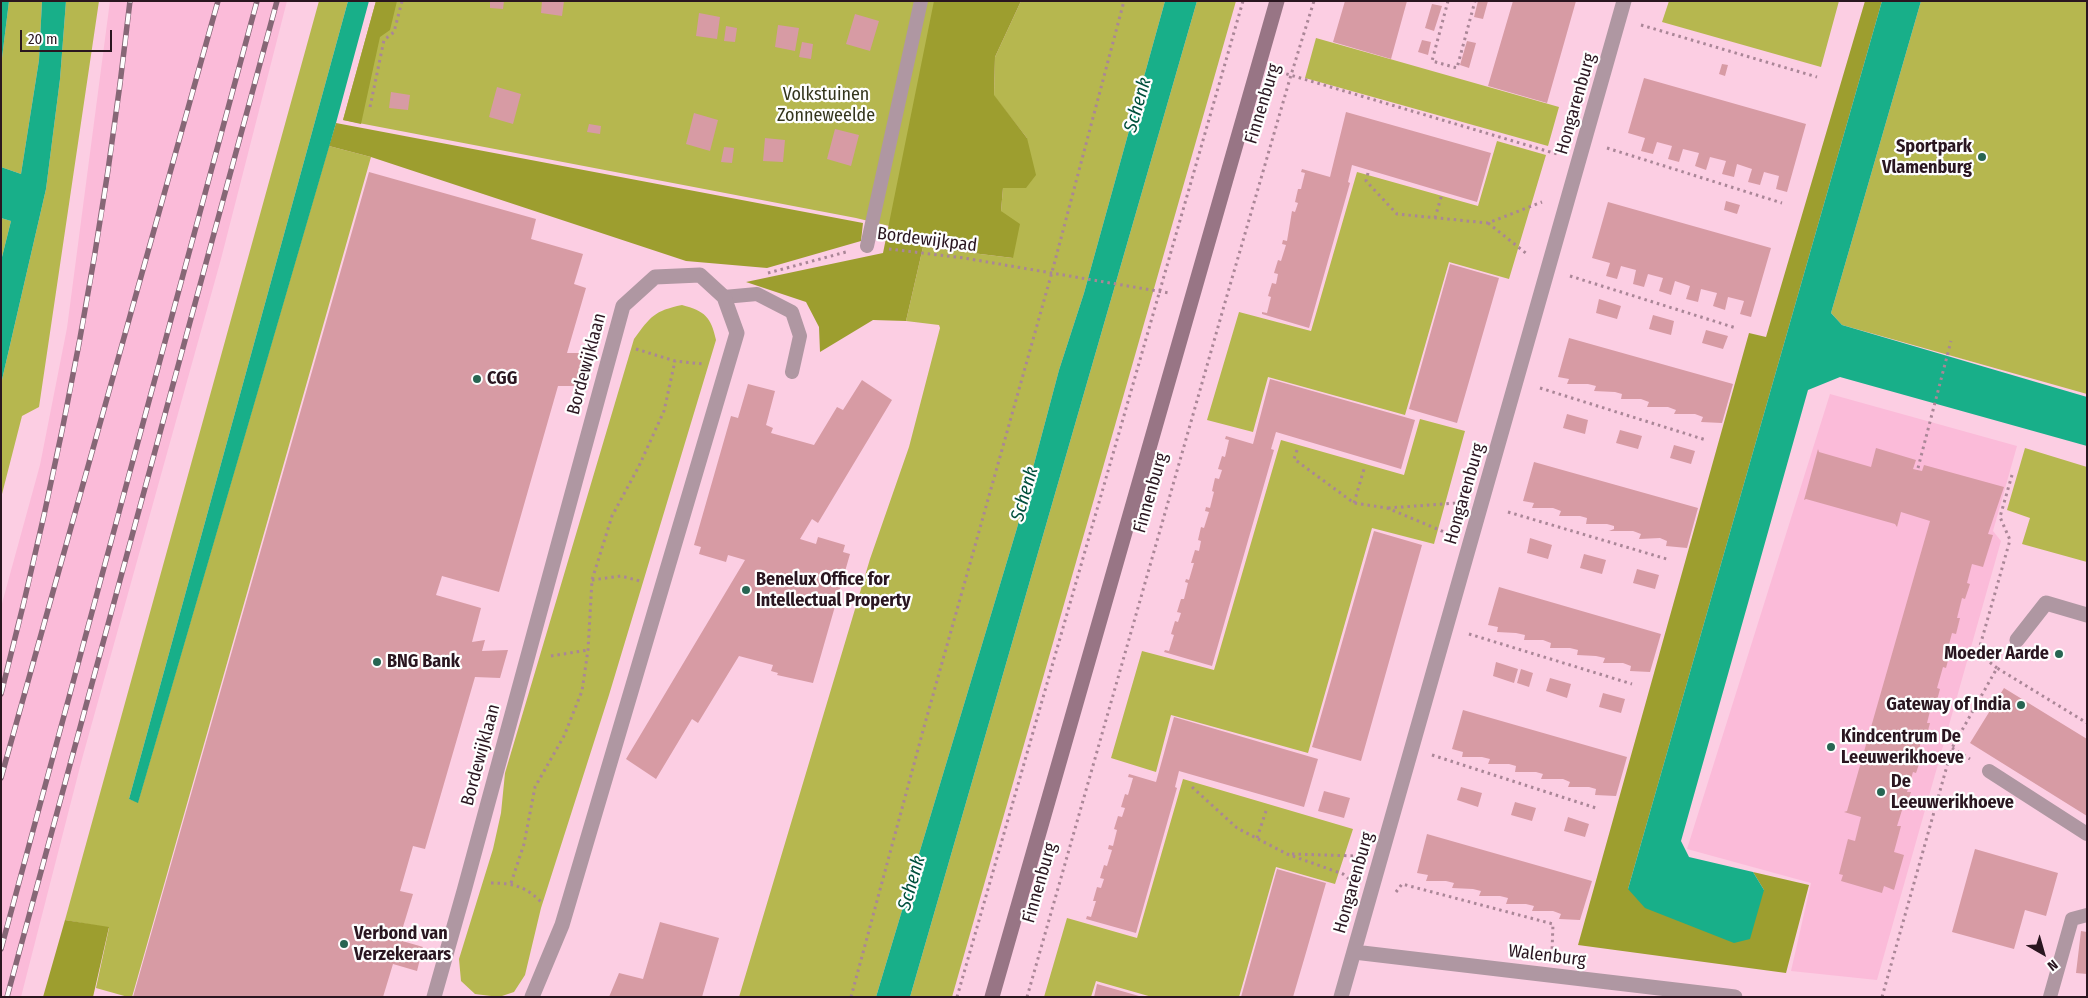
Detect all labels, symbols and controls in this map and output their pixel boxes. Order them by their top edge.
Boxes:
scale bar [22,20,115,52]
text: 20 m [28,30,58,48]
street label: Hongarenburg [1551,51,1601,157]
street label: Finnenburg [1241,61,1285,147]
water label: Schenk [1119,75,1157,135]
park label: Volkstuinen Zonneweelde [777,84,875,126]
place label: Sportpark Vlamenburg [1882,136,1972,178]
marker: Sportpark Vlamenburg [1976,151,1988,163]
street label: Bordewijkpad [876,223,978,257]
street label: Bordewijklaan [563,311,611,417]
place label: CGG [487,368,517,390]
marker: CGG [471,373,483,385]
street label: Hongarenburg [1440,441,1490,547]
street label: Finnenburg [1129,450,1173,536]
water label: Schenk [1006,464,1044,524]
place label: Benelux Office for Intellectual Property [756,569,911,612]
marker: Benelux Office for Intellectual Property [740,584,752,596]
place label: Moeder Aarde [1944,643,2049,665]
marker: Moeder Aarde [2053,648,2065,660]
place label: BNG Bank [387,651,460,673]
marker: BNG Bank [371,656,383,668]
place label: Gateway of India [1886,694,2011,716]
marker: Gateway of India [2015,699,2027,711]
street label: Bordewijklaan [457,702,505,808]
place label: Kindcentrum De Leeuwerikhoeve [1841,726,1964,769]
marker: Kindcentrum De Leeuwerikhoeve [1825,741,1837,753]
place label: De Leeuwerikhoeve [1891,771,2014,814]
marker: De Leeuwerikhoeve [1875,786,1887,798]
street label: Hongarenburg [1329,830,1379,936]
street label: Finnenburg [1018,840,1062,926]
water label: Schenk [893,853,931,913]
place label: Verbond van Verzekeraars [354,923,451,966]
north arrow [2018,928,2068,978]
marker: Verbond van Verzekeraars [338,938,350,950]
street label: Walenburg [1507,941,1587,971]
text: N [2044,956,2061,974]

